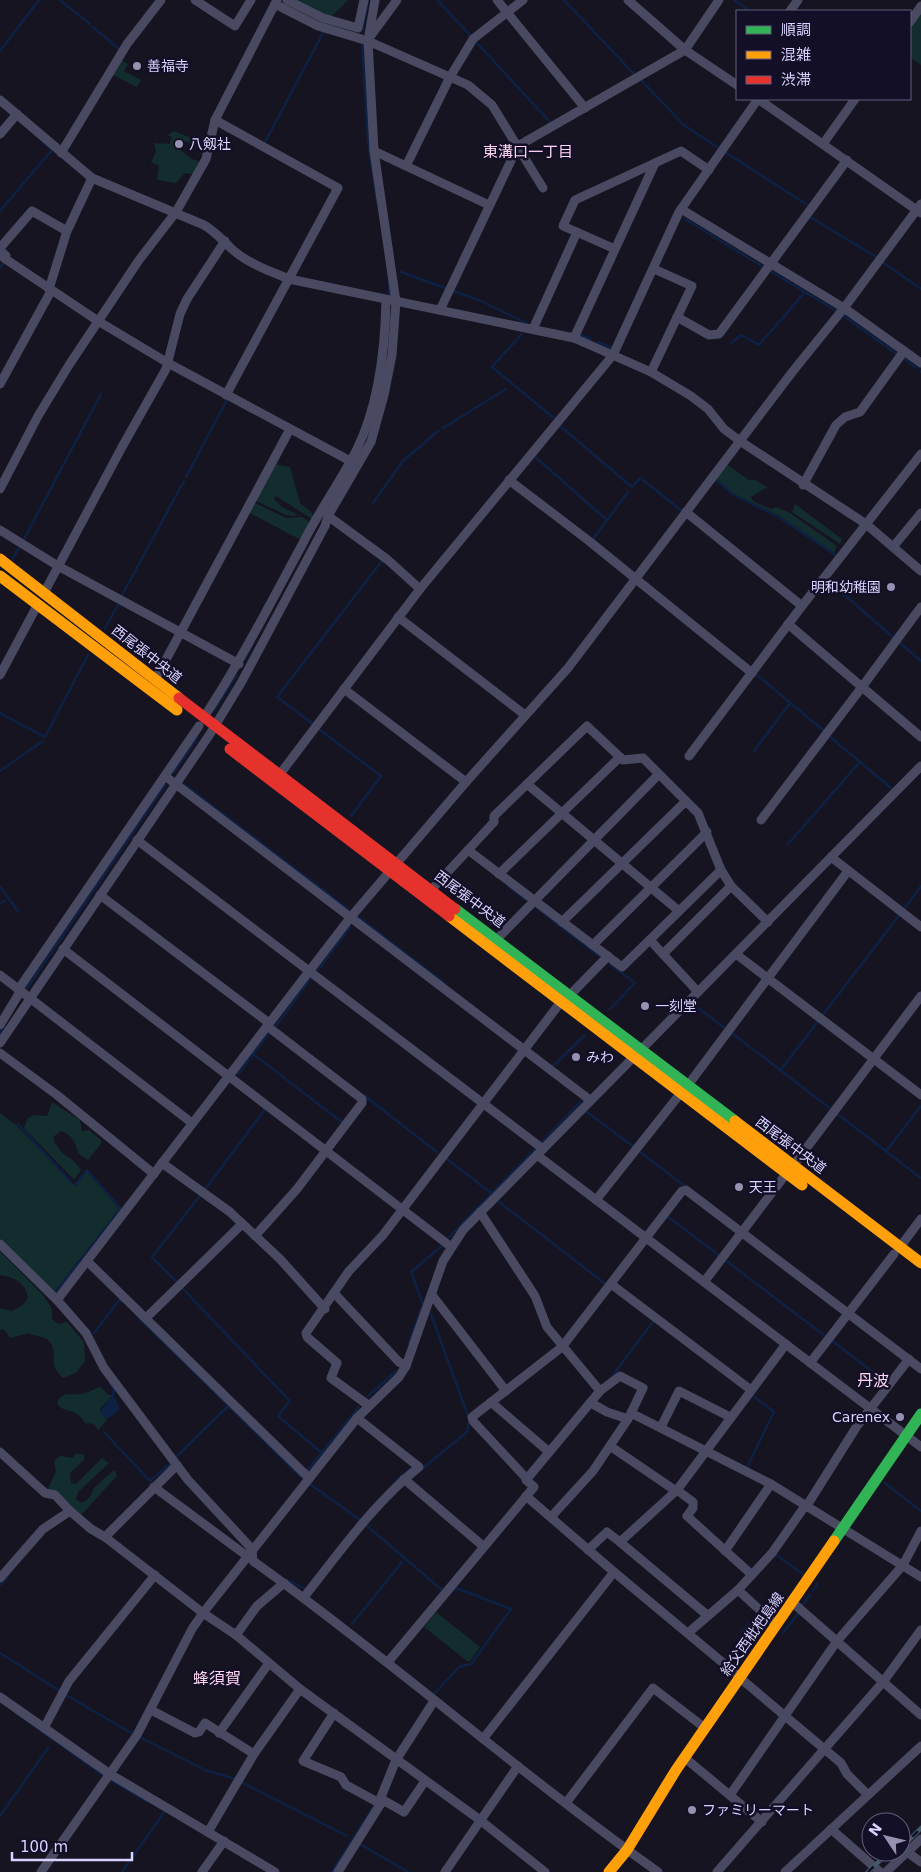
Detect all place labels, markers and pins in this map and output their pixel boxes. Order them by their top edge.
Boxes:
place label: 善福寺 [147,58,189,74]
marker: 善福寺 [131,60,143,72]
place label: 八剱社 [189,136,231,152]
marker: 八剱社 [173,138,185,150]
place label: 明和幼稚園 [811,579,881,595]
marker: 明和幼稚園 [885,581,897,593]
place label: 一刻堂 [655,998,697,1014]
marker: 一刻堂 [639,1000,651,1012]
place label: みわ [586,1049,614,1065]
marker: みわ [570,1051,582,1063]
place label: 天王 [749,1179,777,1195]
marker: 天王 [733,1181,745,1193]
place label: Carenex [832,1409,890,1425]
marker: Carenex [894,1411,906,1423]
place label: ファミリーマート [702,1802,814,1818]
marker: ファミリーマート [686,1804,698,1816]

